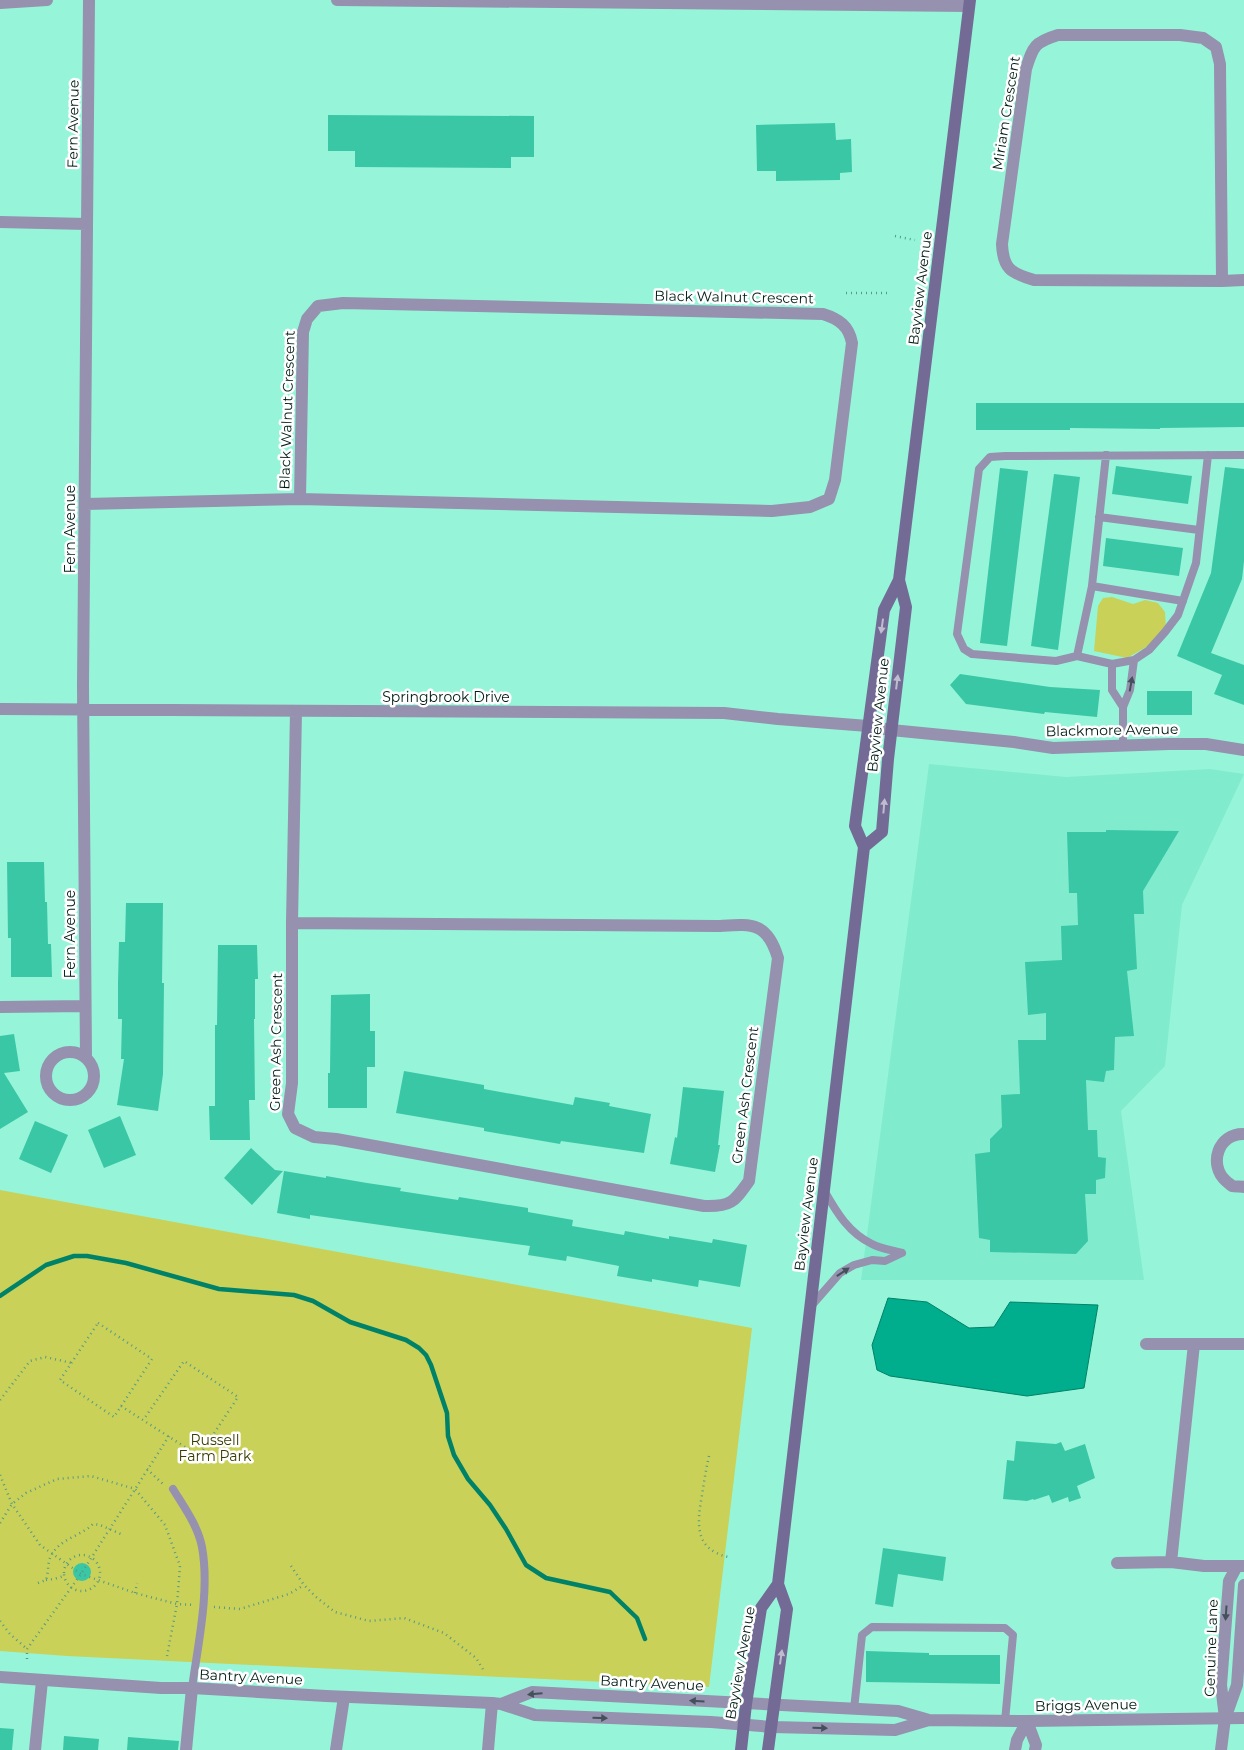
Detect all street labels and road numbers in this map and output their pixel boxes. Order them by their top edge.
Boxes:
street label: Miriam Crescent [988,54,1024,171]
street label: Fern Avenue [63,80,83,168]
street label: Bayview Avenue [904,230,936,346]
street label: Black Walnut Crescent [654,287,814,307]
street label: Black Walnut Crescent [275,330,299,490]
street label: Fern Avenue [61,485,79,573]
street label: Bayview Avenue [863,657,893,773]
street label: Springbrook Drive [382,688,510,706]
street label: Blackmore Avenue [1046,720,1178,740]
street label: Fern Avenue [61,890,79,978]
street label: Green Ash Crescent [266,972,286,1111]
street label: Green Ash Crescent [728,1025,762,1165]
street label: Bayview Avenue [790,1156,822,1272]
street label: Genuine Lane [1200,1599,1222,1697]
street label: Bayview Avenue [721,1605,759,1721]
street label: Bantry Avenue [199,1665,303,1689]
street label: Bantry Avenue [600,1671,704,1695]
street label: Briggs Avenue [1035,1695,1137,1715]

